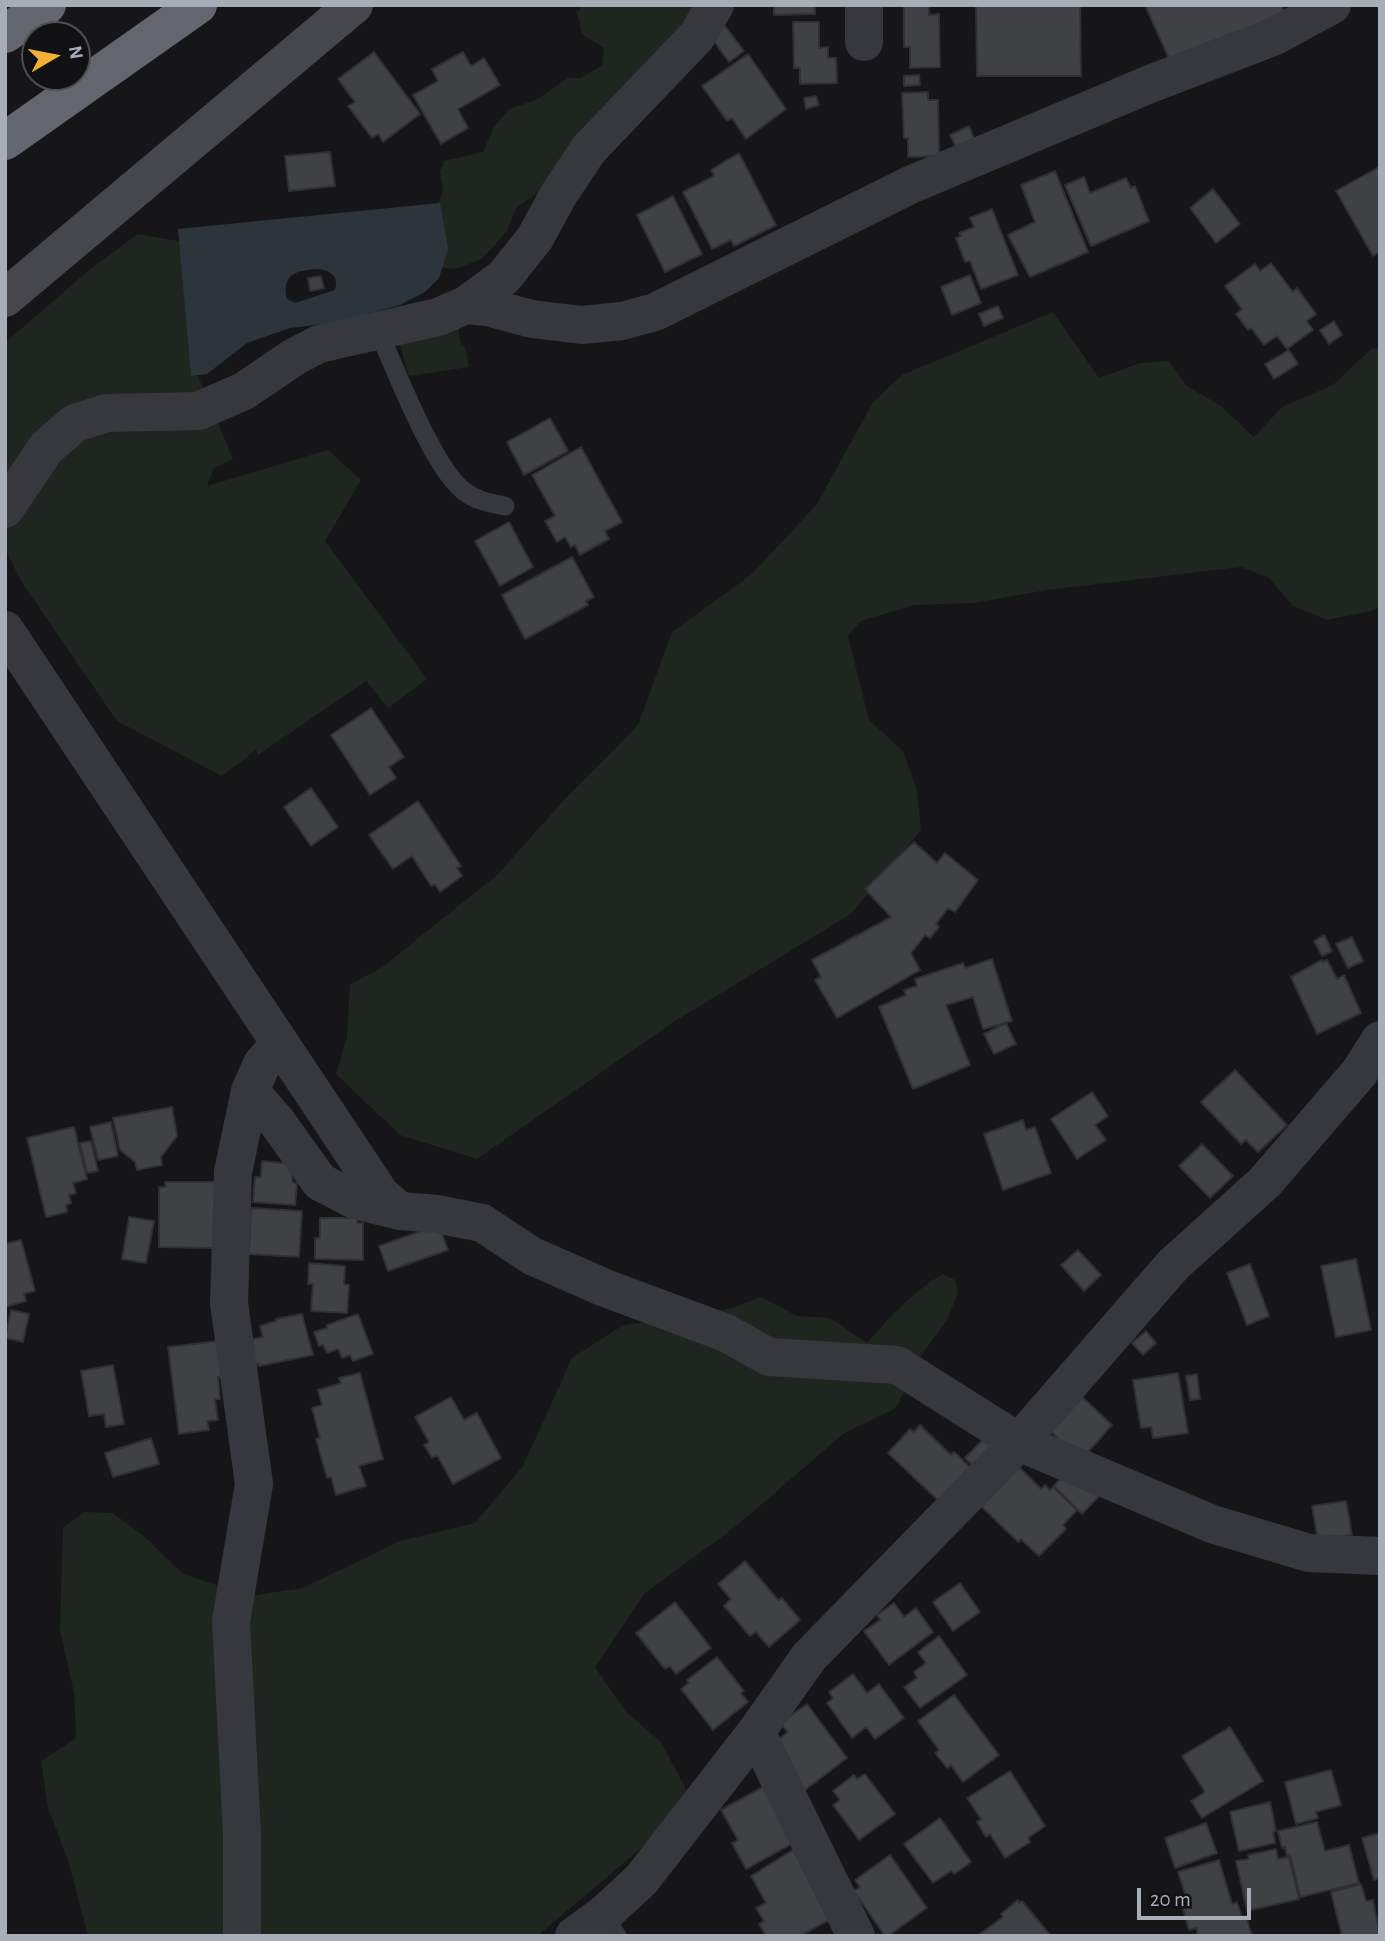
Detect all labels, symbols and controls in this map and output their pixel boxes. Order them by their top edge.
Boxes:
north arrow [21,21,91,91]
text: N [65,44,86,61]
scale bar [1140,1874,1254,1918]
text: 20 m [1150,1889,1191,1910]

